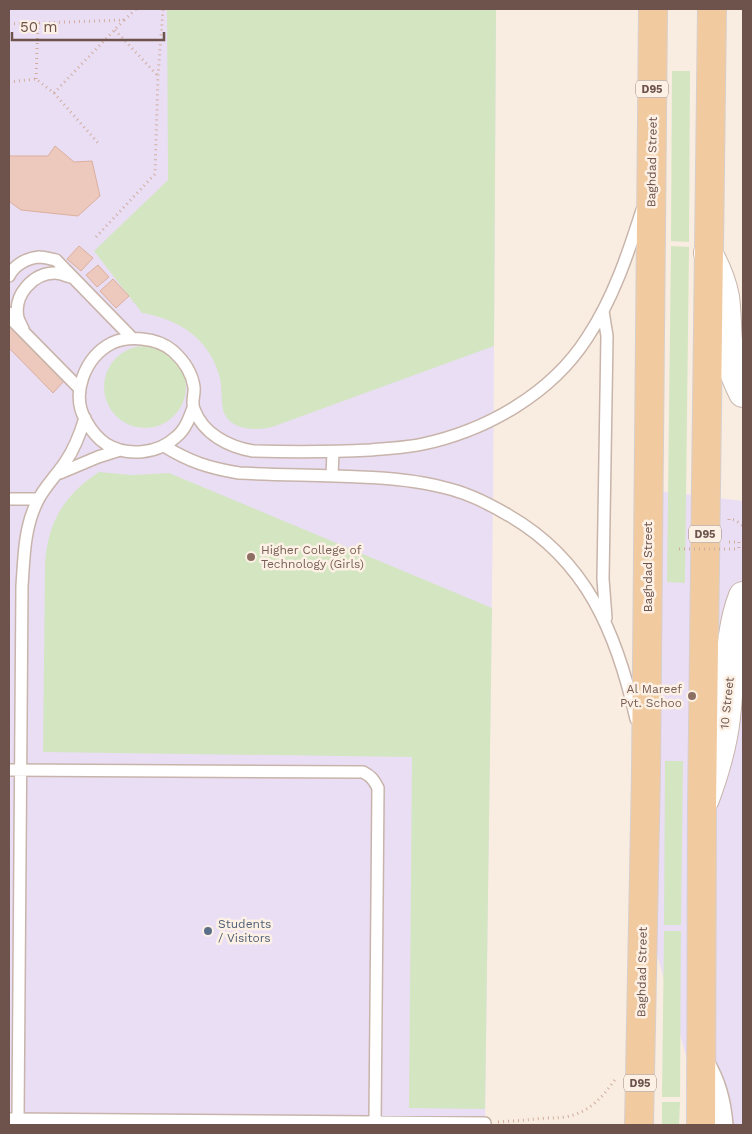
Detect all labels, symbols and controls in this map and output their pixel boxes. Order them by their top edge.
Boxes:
scale bar [12,10,165,42]
text: 50 m [20,18,57,36]
road number: D95 [636,80,668,98]
street label: Baghdad Street [644,117,660,207]
street label: Baghdad Street [641,522,655,612]
road number: D95 [689,526,721,542]
place label: Higher College of Technology (Girls) [261,543,364,571]
marker: Higher College of Technology (Girls) [245,551,257,563]
street label: 10 Street [717,676,737,730]
place label: Al Mareef Pvt. Schoo [620,682,682,710]
marker: Al Mareef Pvt. Schoo [686,690,698,702]
place label: Students / Visitors [218,917,271,945]
marker: Students / Visitors [202,925,214,937]
street label: Baghdad Street [634,927,650,1017]
road number: D95 [624,1074,656,1092]

